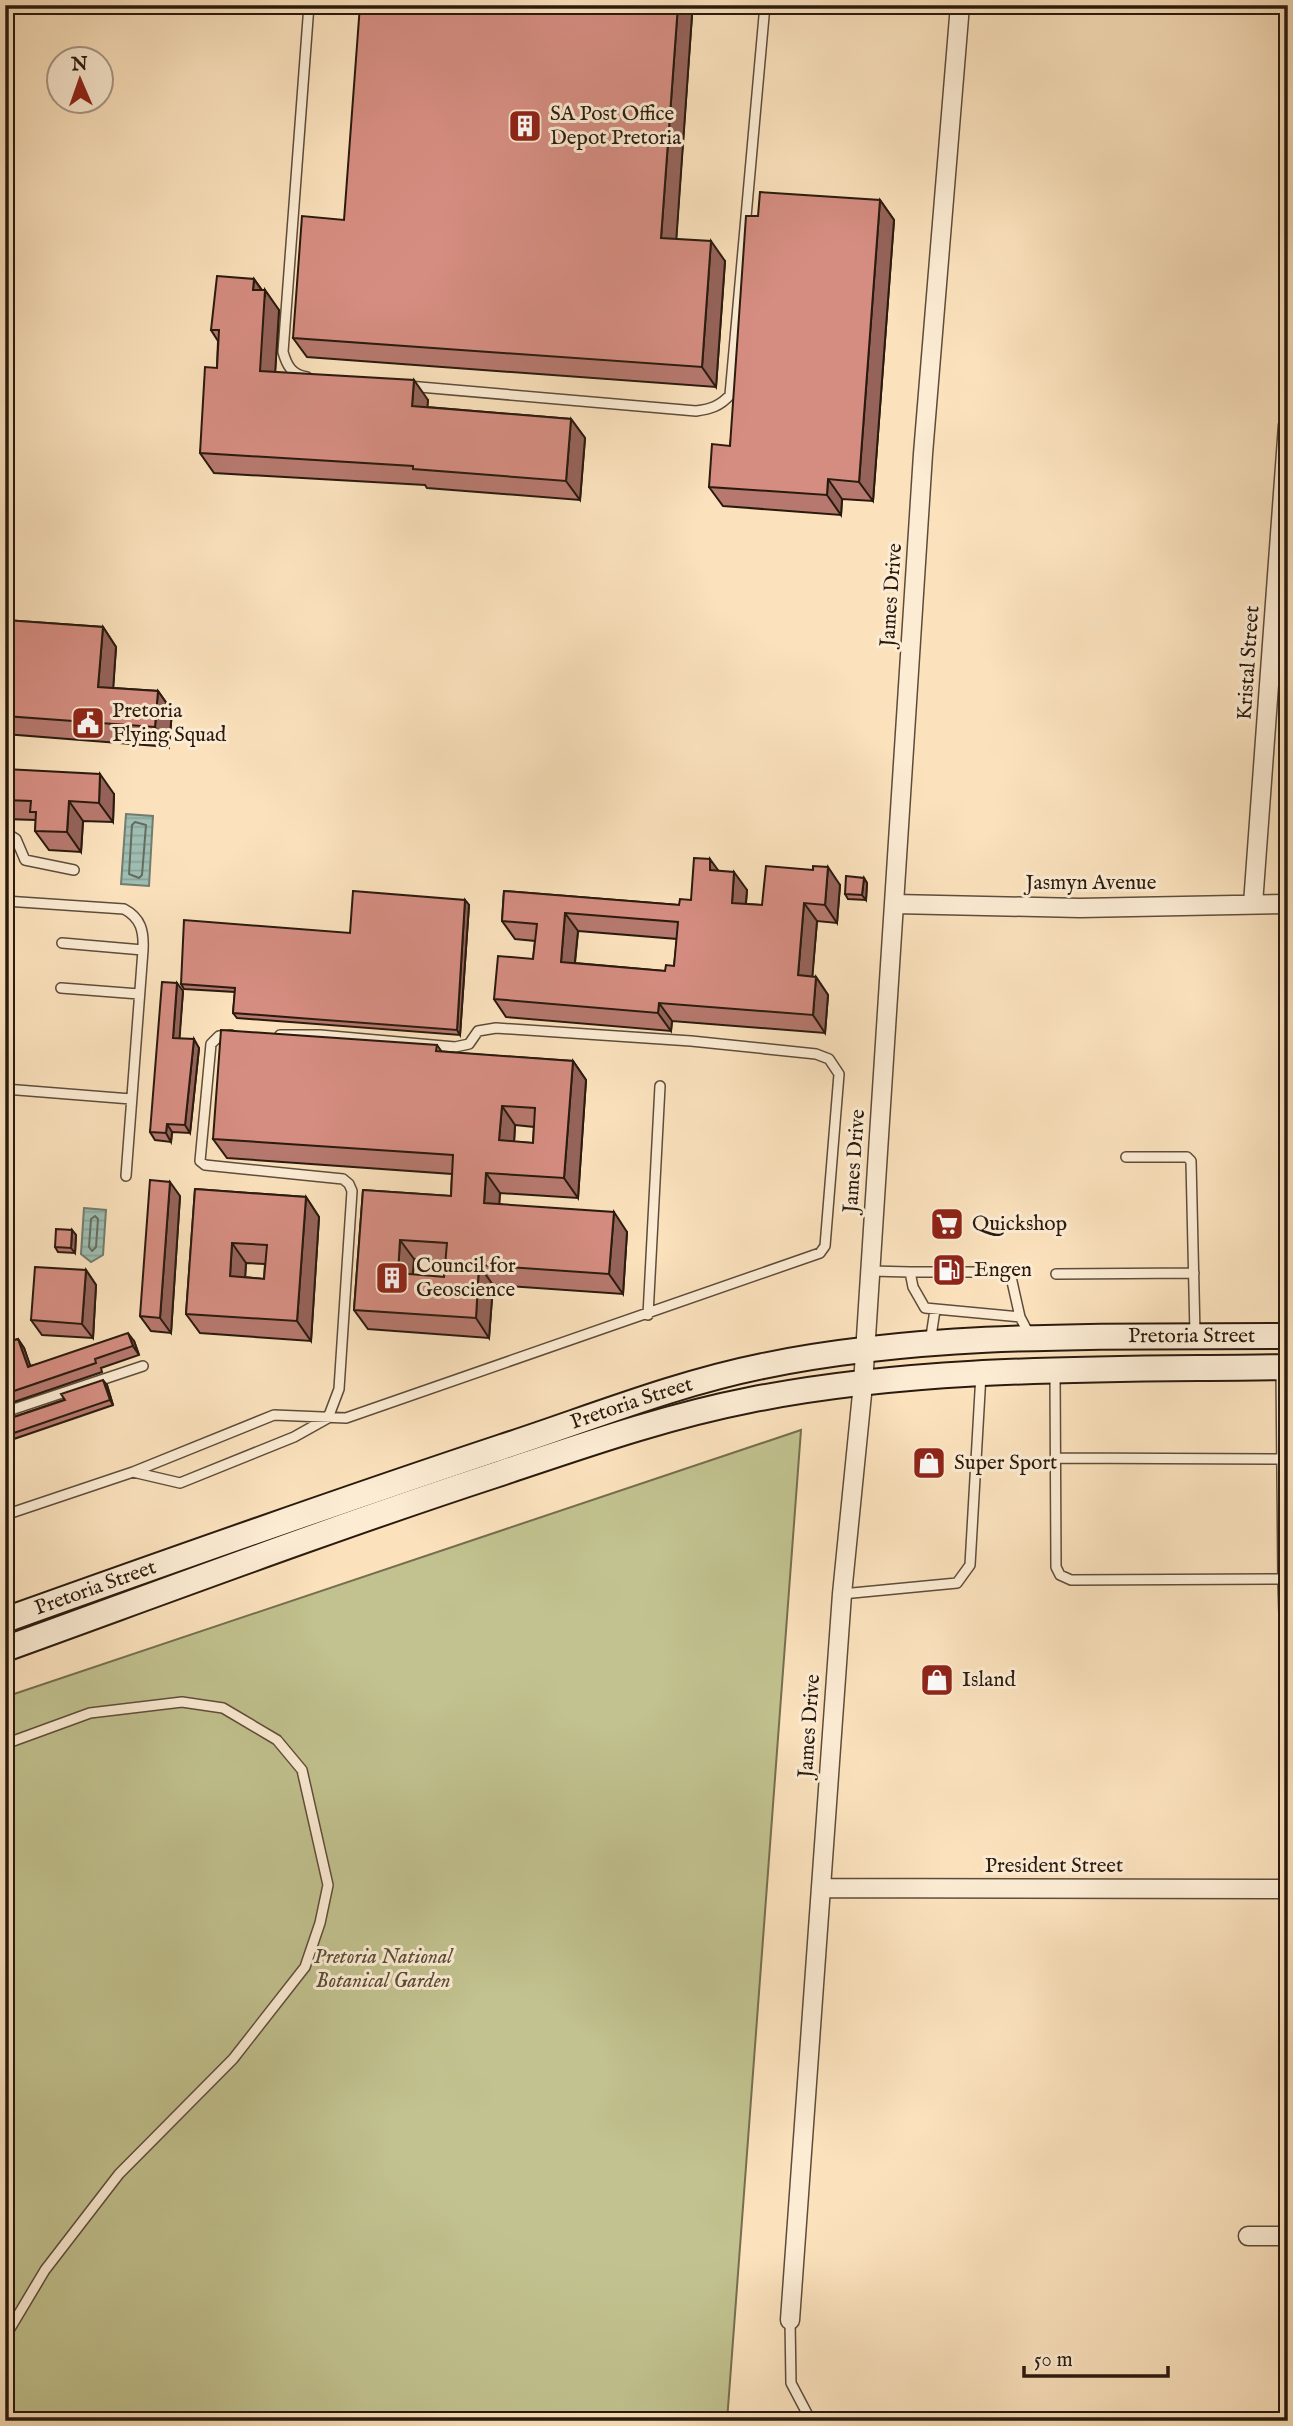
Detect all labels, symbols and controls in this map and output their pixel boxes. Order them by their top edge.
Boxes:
north arrow [46,46,116,116]
text: N [70,53,89,77]
place label: SA Post Office Depot Pretoria [550,101,682,152]
building icon: SA Post Office Depot Pretoria [506,107,544,145]
street label: James Drive [875,542,909,650]
street label: Kristal Street [1232,605,1266,721]
place label: Pretoria Flying Squad [112,698,227,749]
public building icon: Pretoria Flying Squad [69,704,107,742]
street label: Jasmyn Avenue [1024,870,1157,897]
street label: James Drive [838,1108,872,1216]
supermarket icon: Quickshop [928,1205,966,1243]
place label: Quickshop [972,1211,1067,1238]
fuel station icon: Engen [930,1251,968,1289]
place label: Council for Geoscience [416,1253,516,1304]
place label: Engen [974,1257,1032,1284]
building icon: Council for Geoscience [373,1259,411,1297]
street label: Pretoria Street [1128,1323,1255,1350]
street label: Pretoria Street [567,1371,696,1436]
shop icon: Super Sport [910,1444,948,1482]
place label: Super Sport [954,1450,1057,1477]
street label: Pretoria Street [31,1554,160,1622]
shop icon: Island [918,1661,956,1699]
place label: Island [962,1667,1016,1694]
street label: James Drive [793,1673,827,1781]
street label: President Street [985,1853,1123,1880]
park label: Pretoria National Botanical Garden [314,1944,454,1995]
scale bar [1024,2335,1167,2379]
text: 50 m [1034,2347,1073,2374]

